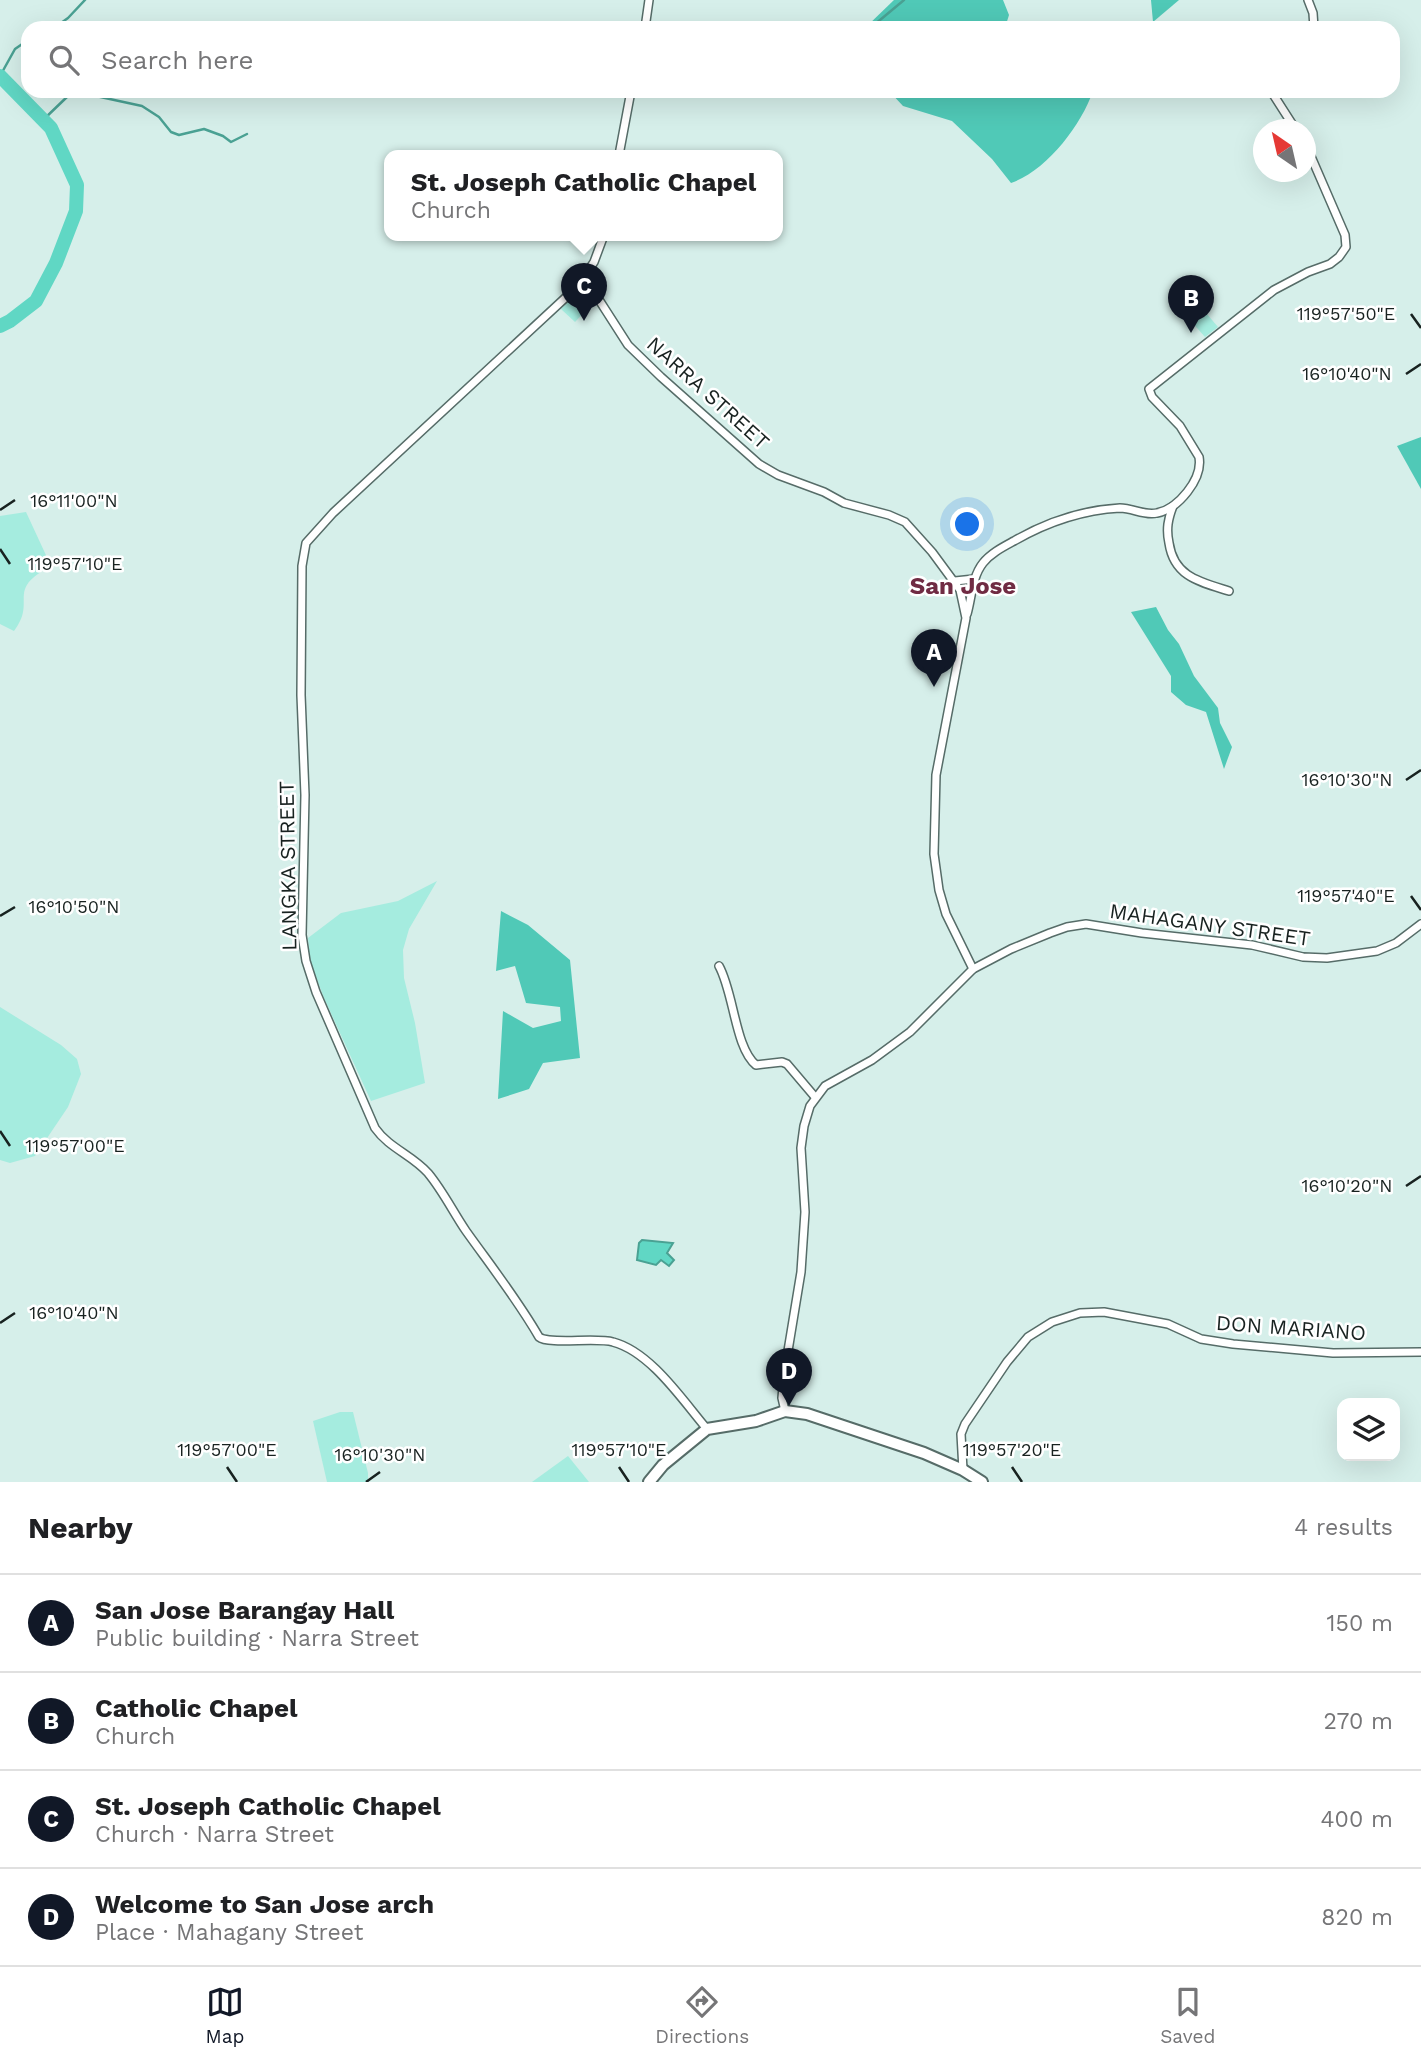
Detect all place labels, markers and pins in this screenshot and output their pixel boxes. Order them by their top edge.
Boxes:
pin: C [561,263,607,321]
pin: B [1168,275,1214,333]
pin: A [911,629,957,687]
pin: D [766,1348,812,1406]

